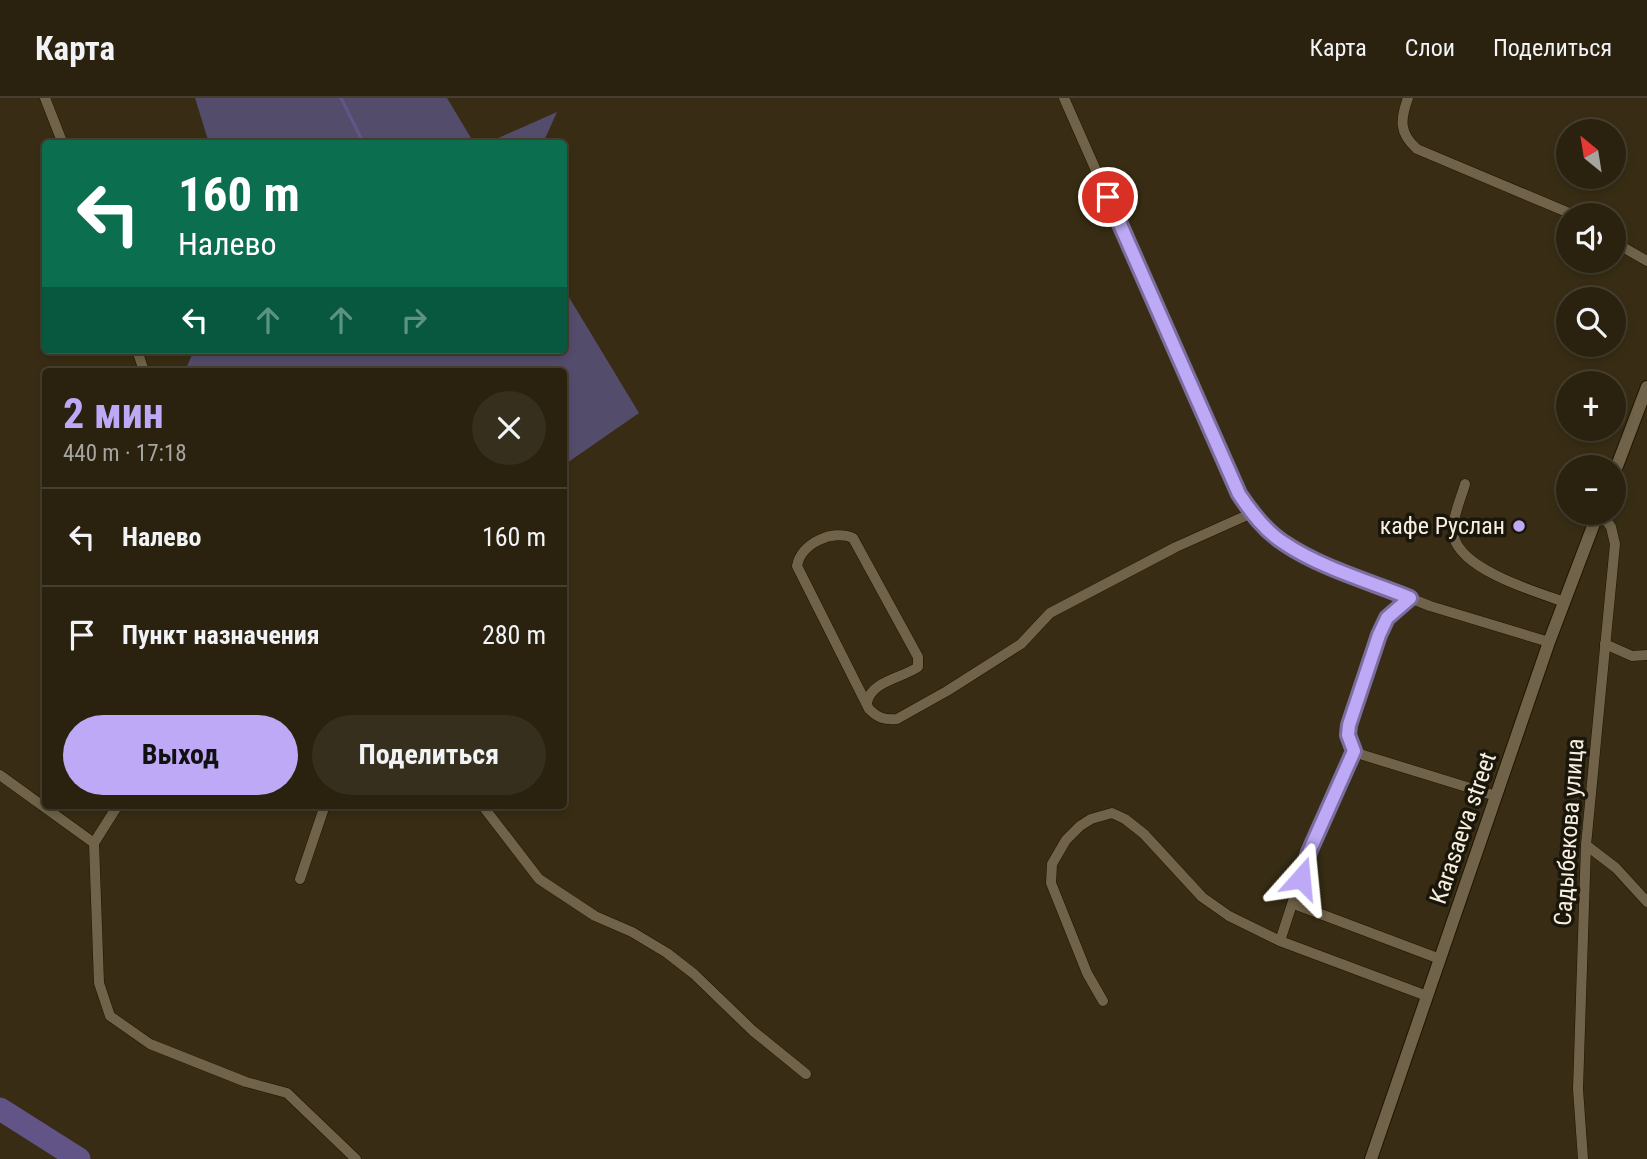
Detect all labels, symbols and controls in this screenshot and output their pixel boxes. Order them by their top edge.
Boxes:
text: Карта [35,29,115,68]
text: Карта [1309,34,1367,62]
text: Слои [1405,34,1455,62]
text: Поделиться [1493,34,1612,62]
north arrow [1556,119,1626,189]
map controls [1556,119,1626,525]
text: 160 m [178,166,300,223]
pin [1078,167,1138,227]
icon: left [63,168,154,259]
icon: arrive [1089,178,1127,216]
button: sound [1556,203,1626,273]
text: Налево [178,225,277,263]
button: search [1556,287,1626,357]
icon: left [176,301,214,339]
icon: ahead [249,301,287,339]
icon: ahead [322,301,360,339]
icon: right [395,301,433,339]
button: + [1556,371,1626,441]
text: 2 мин [63,389,164,438]
button: close [472,391,546,465]
text: 440 m · 17:18 [63,440,187,467]
button: − [1556,455,1626,525]
place label: кафе Руслан [1380,512,1505,540]
icon: left [63,518,101,556]
marker: кафе Руслан [1511,518,1527,534]
text: Налево [122,522,202,552]
text: 160 m [482,522,546,552]
icon: arrive [63,616,101,654]
text: Пункт назначения [122,620,320,650]
text: 280 m [482,620,546,650]
button: Выход [63,715,298,795]
button: Поделиться [312,715,546,795]
street label: Садыбекова улица [1548,737,1590,927]
street label: Karasaeva street [1424,749,1502,907]
position arrow [1264,841,1338,915]

